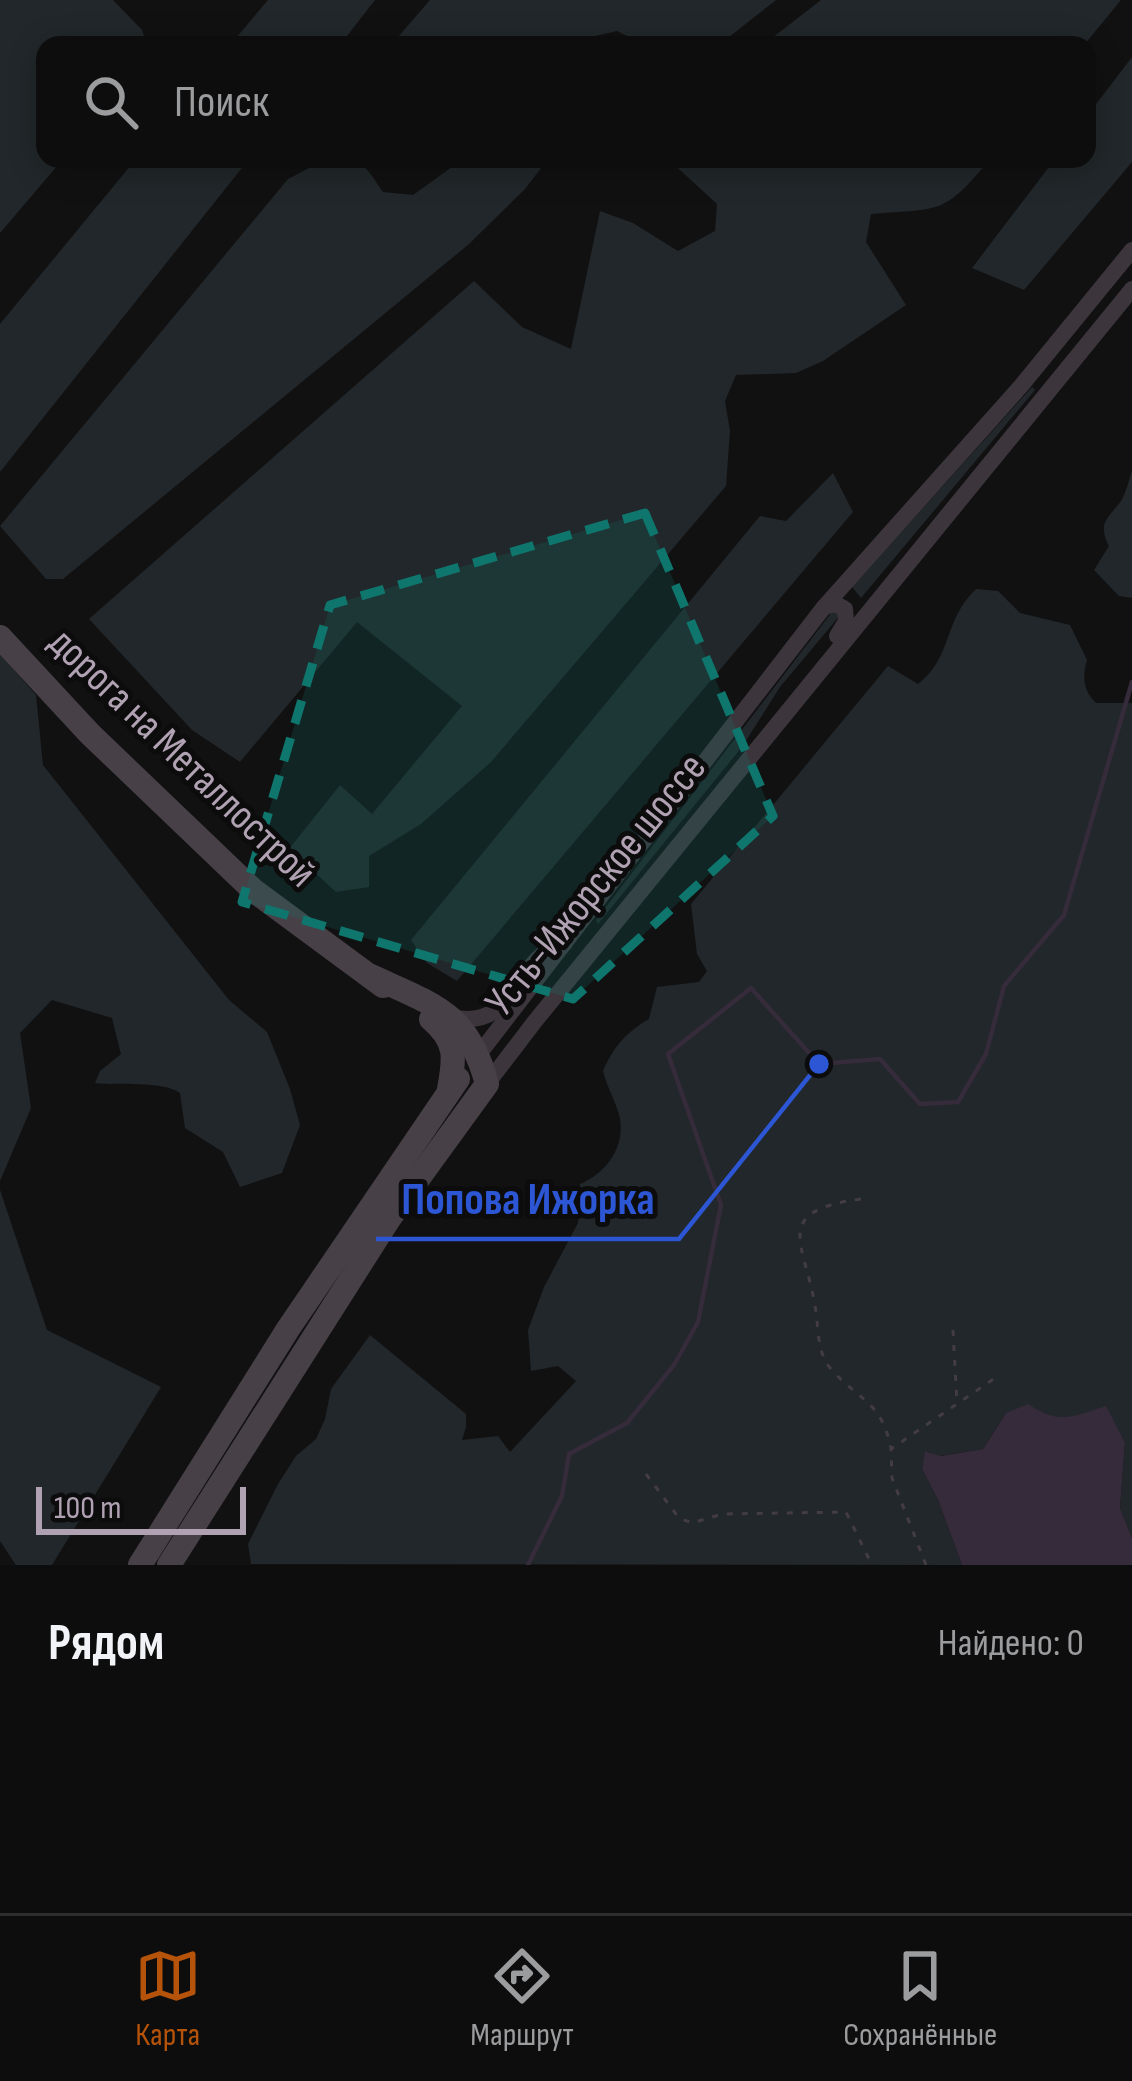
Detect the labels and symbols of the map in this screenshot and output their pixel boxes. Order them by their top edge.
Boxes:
street label: дорога на Металлострой [38,617,326,899]
street label: Усть-Ижорское шоссе [475,744,717,1026]
callout: Попова Ижорка [376,1158,679,1239]
text: Попова Ижорка [401,1173,655,1228]
scale bar [36,1481,246,1534]

